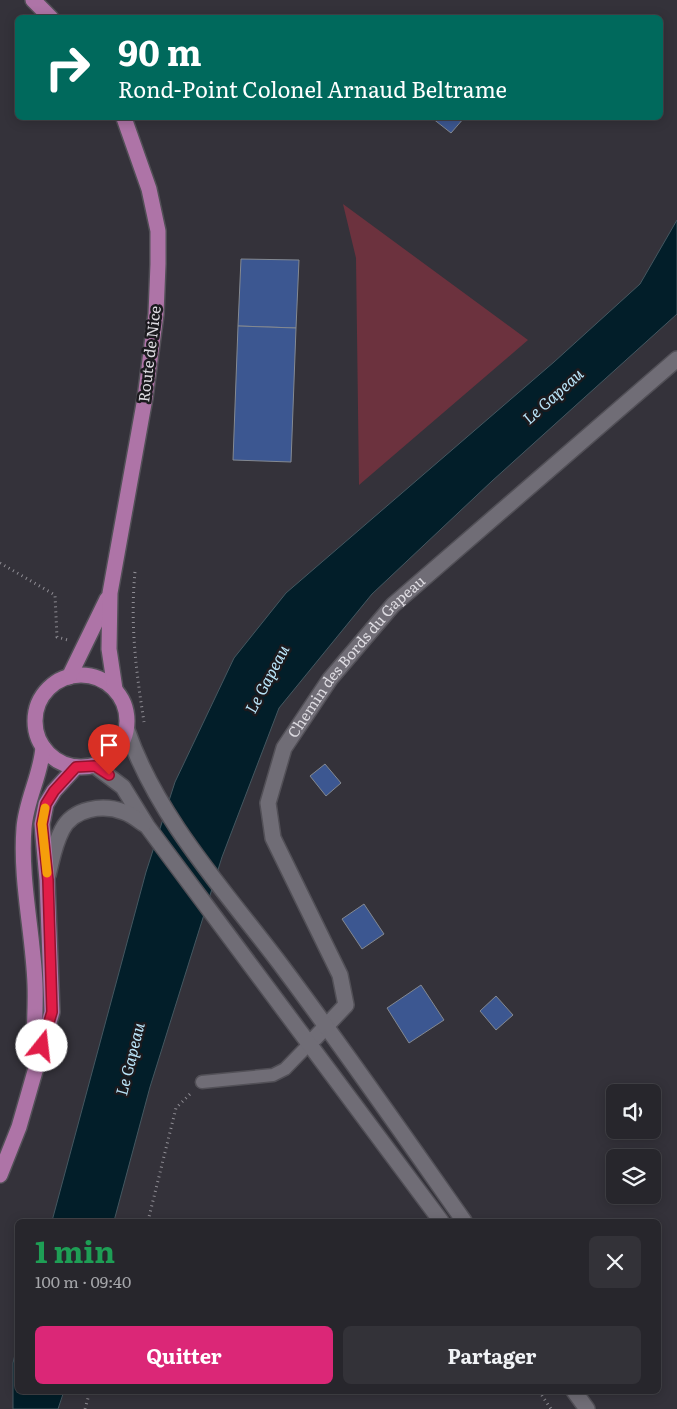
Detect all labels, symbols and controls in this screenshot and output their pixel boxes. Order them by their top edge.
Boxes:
text: 90 m [118,25,202,77]
icon: right [35,35,100,100]
text: Rond-Point Colonel Arnaud Beltrame [118,72,507,105]
street label: Route de Nice [131,304,166,403]
water label: Le Gapeau [517,361,588,429]
street label: Chemin des Bords du Gapeau [281,569,430,742]
water label: Le Gapeau [238,640,294,717]
pin [88,724,130,775]
icon: arrive [95,731,123,759]
position arrow [15,1019,67,1071]
water label: Le Gapeau [108,1019,150,1098]
map controls [606,1084,661,1204]
button: sound [606,1084,661,1139]
button: layers [606,1149,661,1204]
text: 1 min [35,1228,115,1272]
button: close [589,1236,641,1288]
text: 100 m · 09:40 [35,1269,131,1293]
button: Quitter [35,1326,333,1384]
button: Partager [343,1326,641,1384]

